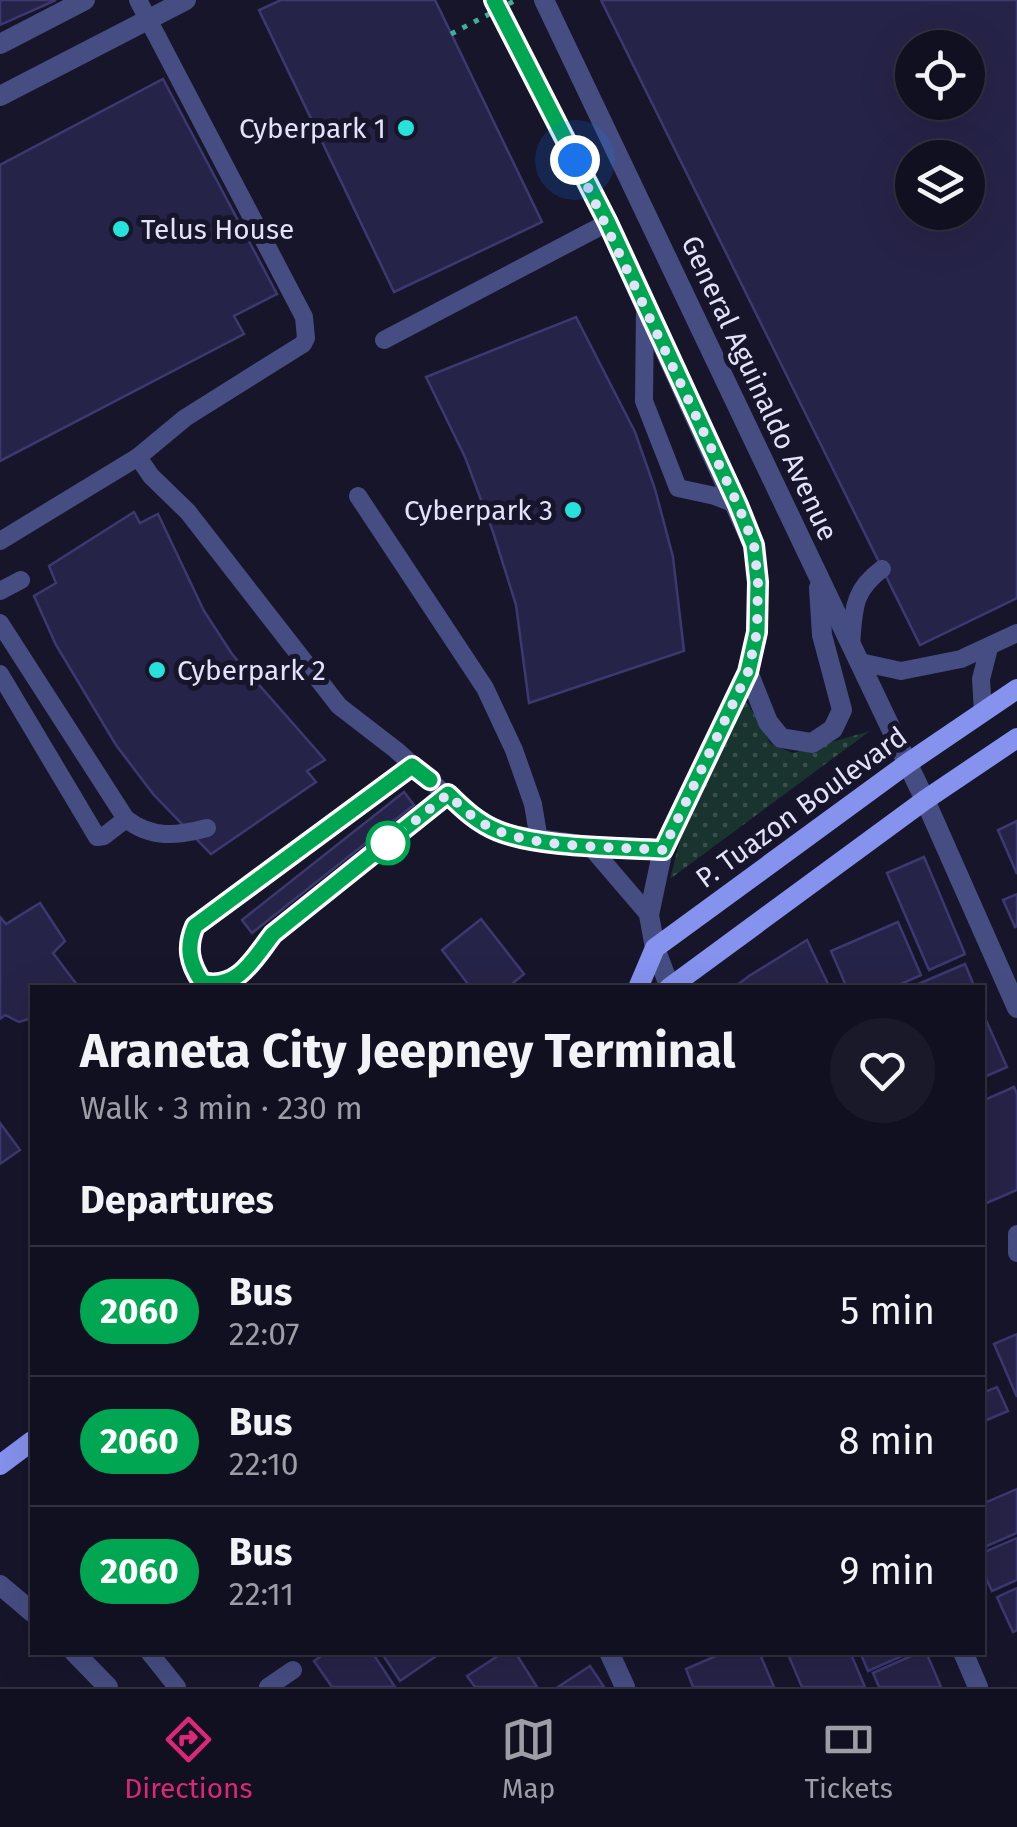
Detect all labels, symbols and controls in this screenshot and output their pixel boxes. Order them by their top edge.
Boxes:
map controls [895,30,985,230]
button: locate [895,30,985,120]
place label: Cyberpark 1 [239,112,386,145]
marker: Cyberpark 1 [395,117,417,139]
your location [550,135,600,185]
button: layers [895,140,985,230]
place label: Telus House [141,213,294,246]
marker: Telus House [110,218,132,240]
street label: General Aguinaldo Avenue [674,231,845,546]
place label: Cyberpark 3 [404,494,553,527]
marker: Cyberpark 3 [562,499,584,521]
place label: Cyberpark 2 [177,654,326,687]
marker: Cyberpark 2 [146,659,168,681]
street label: P. Tuazon Boulevard [690,720,913,895]
unlabelled marker [367,822,409,864]
button: heart [830,1018,935,1123]
text: Araneta City Jeepney Terminal [80,1022,736,1080]
text: Walk · 3 min · 230 m [80,1089,363,1127]
text: Departures [80,1177,274,1223]
text: Bus [229,1269,292,1315]
text: 5 min [840,1288,935,1334]
text: 2060 [100,1290,179,1332]
text: 22:07 [229,1315,300,1353]
text: Bus [229,1399,292,1445]
text: 8 min [838,1418,935,1464]
text: 2060 [100,1420,179,1462]
text: 22:10 [229,1445,299,1483]
text: Bus [229,1529,292,1575]
text: 9 min [839,1548,935,1594]
text: 2060 [100,1550,179,1592]
text: 22:11 [229,1575,294,1613]
tab: Directions [124,1712,253,1805]
tab: Map [501,1712,556,1805]
tab: Tickets [804,1712,893,1805]

